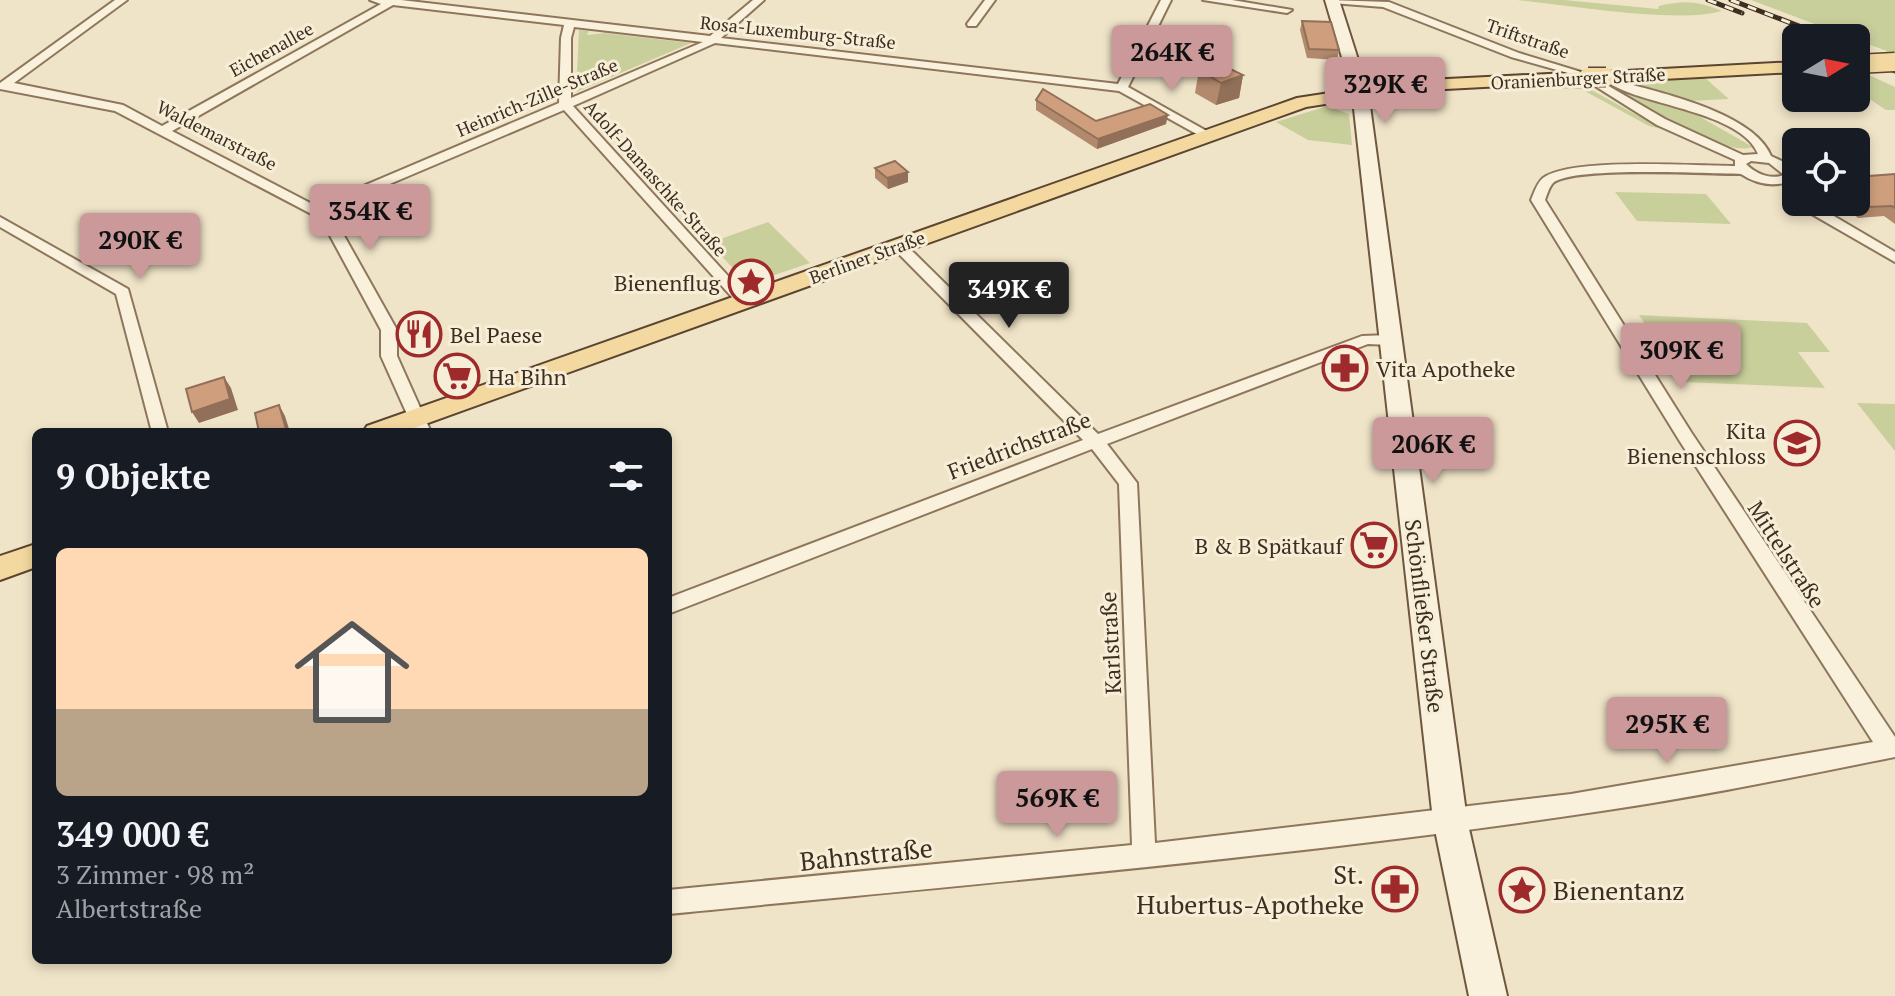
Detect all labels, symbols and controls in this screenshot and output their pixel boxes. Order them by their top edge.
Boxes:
street label: Rosa-Luxemburg-Straße [699,10,897,54]
street label: Triftstraße [1483,13,1573,63]
street label: Eichenallee [225,16,317,82]
north arrow [1782,24,1870,112]
map controls [1782,24,1870,216]
pin: 264K € [1107,25,1237,93]
text: 264K € [1130,34,1214,68]
street label: Heinrich-Zille-Straße [453,52,621,142]
pin: 329K € [1320,57,1450,125]
street label: Oranienburger Straße [1490,61,1666,95]
text: 329K € [1343,66,1427,100]
street label: Waldemarstraße [153,94,281,176]
street label: Adolf-Damaschke-Straße [579,95,733,261]
button: locate [1782,128,1870,216]
pin: 354K € [305,184,435,252]
text: 354K € [328,193,412,227]
pin: 290K € [75,213,205,281]
text: 290K € [98,222,182,256]
street label: Berliner Straße [806,225,928,289]
place icon: Bienenflug [727,258,775,306]
pin: 349K € [944,262,1074,330]
place label: Bienenflug [614,268,720,297]
text: 349K € [967,271,1051,305]
restaurant icon: Bel Paese [395,310,443,358]
place label: Bel Paese [450,320,542,349]
pin: 309K € [1616,323,1746,391]
text: 309K € [1639,332,1723,366]
pharmacy icon: Vita Apotheke [1321,344,1369,392]
supermarket icon: Ha Bihn [433,352,481,400]
place label: Vita Apotheke [1376,354,1516,383]
place label: Ha Bihn [488,362,567,391]
street label: Friedrichstraße [943,404,1095,486]
place label: Kita Bienenschloss [1627,416,1766,470]
pin: 206K € [1368,417,1498,485]
school or university icon: Kita Bienenschloss [1773,419,1821,467]
text: 206K € [1391,426,1475,460]
text: 9 Objekte [56,454,211,499]
icon: filters [604,454,648,498]
street label: Mittelstraße [1742,495,1832,613]
street label: Schönfließer Straße [1399,518,1451,714]
supermarket icon: B & B Spätkauf [1350,521,1398,569]
place label: B & B Spätkauf [1195,531,1344,560]
street label: Karlstraße [1093,591,1127,695]
icon: home [280,600,424,744]
pin: 295K € [1602,697,1732,765]
text: 295K € [1625,706,1709,740]
pin: 569K € [992,771,1122,839]
text: 569K € [1015,780,1099,814]
text: 349 000 € [56,812,209,857]
street label: Bahnstraße [798,830,934,878]
text: 3 Zimmer · 98 m² [56,857,254,891]
place label: St. Hubertus-Apotheke [1136,857,1364,921]
pharmacy icon: St. Hubertus-Apotheke [1371,865,1419,913]
place icon: Bienentanz [1498,866,1546,914]
place label: Bienentanz [1553,873,1685,907]
text: Albertstraße [56,891,202,925]

